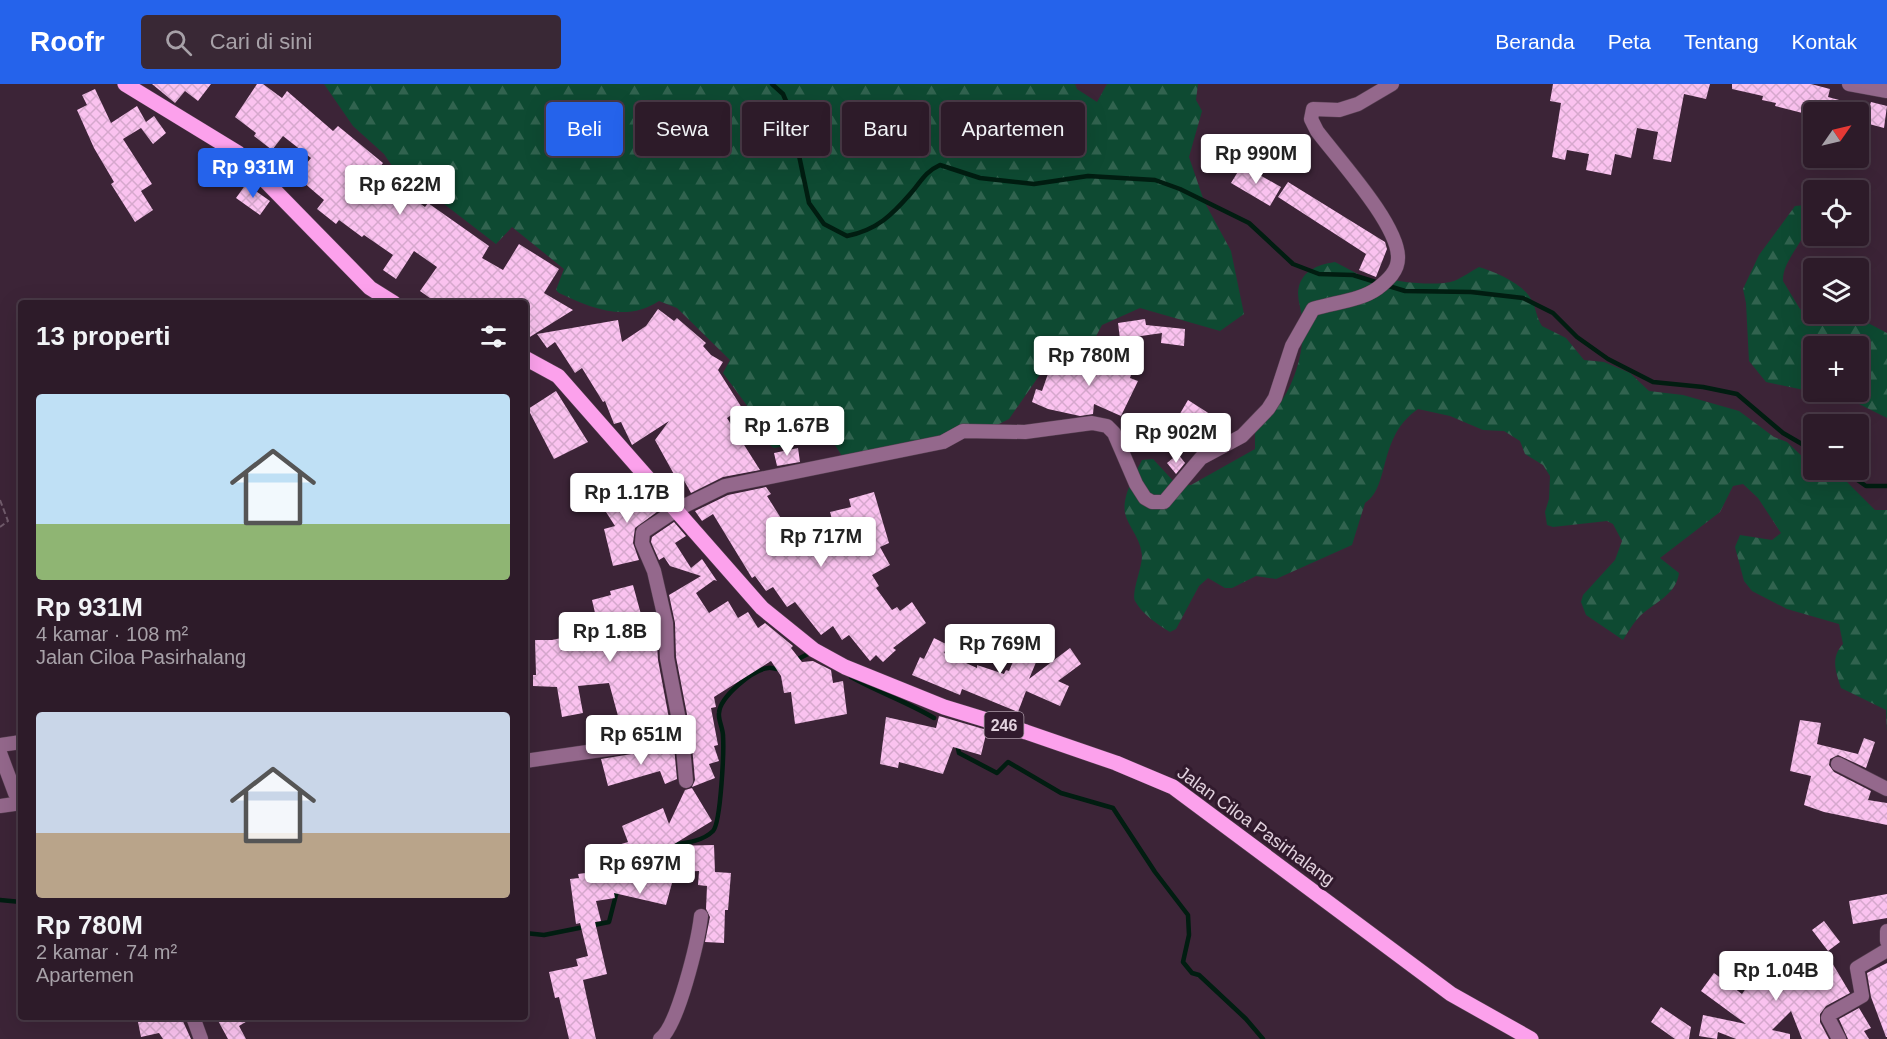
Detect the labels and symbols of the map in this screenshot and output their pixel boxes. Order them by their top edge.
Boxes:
north arrow [1803,102,1869,168]
pin: Rp 990M [1201,134,1311,185]
pin: Rp 931M [198,148,308,199]
pin: Rp 622M [345,165,455,216]
pin: Rp 780M [1034,336,1144,387]
pin: Rp 1.67B [725,406,849,457]
pin: Rp 902M [1121,413,1231,464]
pin: Rp 1.17B [565,473,689,524]
pin: Rp 717M [766,517,876,568]
pin: Rp 1.8B [555,612,665,663]
pin: Rp 769M [945,624,1055,675]
road number: 246 [984,712,1024,738]
pin: Rp 651M [586,715,696,766]
street label: Jalan Ciloa Pasirhalang [1174,762,1338,890]
pin: Rp 697M [585,844,695,895]
pin: Rp 1.04B [1714,951,1838,1002]

